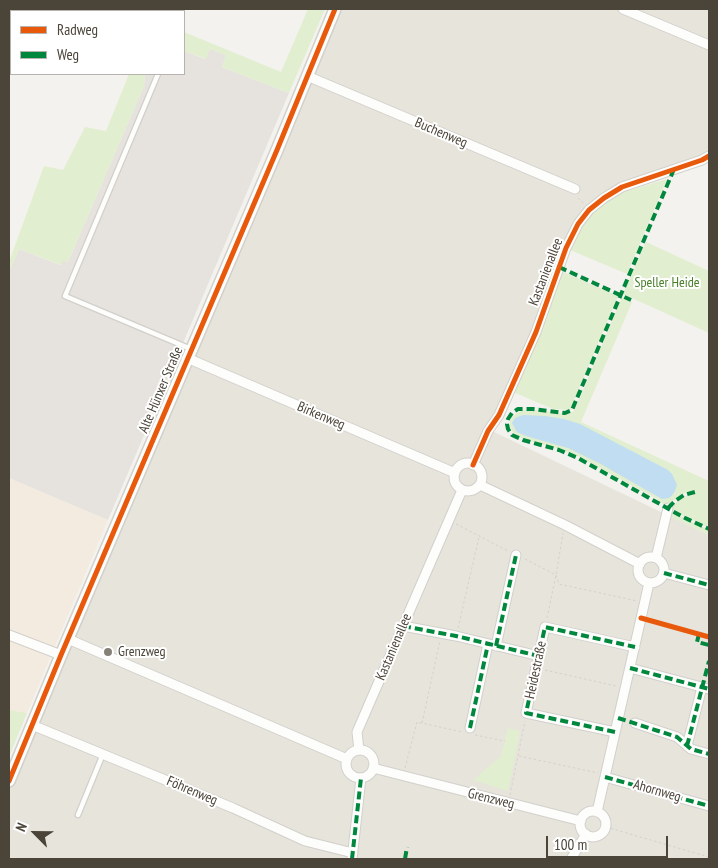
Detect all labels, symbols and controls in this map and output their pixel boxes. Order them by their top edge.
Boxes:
legend [10,10,185,75]
text: Radweg [57,20,98,39]
text: Weg [57,45,79,64]
street label: Buchenweg [412,114,470,152]
street label: Kastanienallee [525,236,567,308]
park label: Speller Heide [634,275,700,291]
street label: Alte Hünxer Straße [135,344,187,436]
street label: Birkenweg [294,398,348,434]
street label: Kastanienallee [372,611,416,683]
street label: Heidestraße [522,639,550,701]
place label: Grenzweg [118,644,166,660]
marker: Grenzweg [102,646,114,658]
street label: Föhrenweg [164,773,220,809]
street label: Ahornweg [631,776,683,806]
street label: Grenzweg [466,785,516,813]
north arrow [10,808,60,858]
text: N [11,820,31,834]
scale bar [548,826,670,858]
text: 100 m [554,835,587,854]

